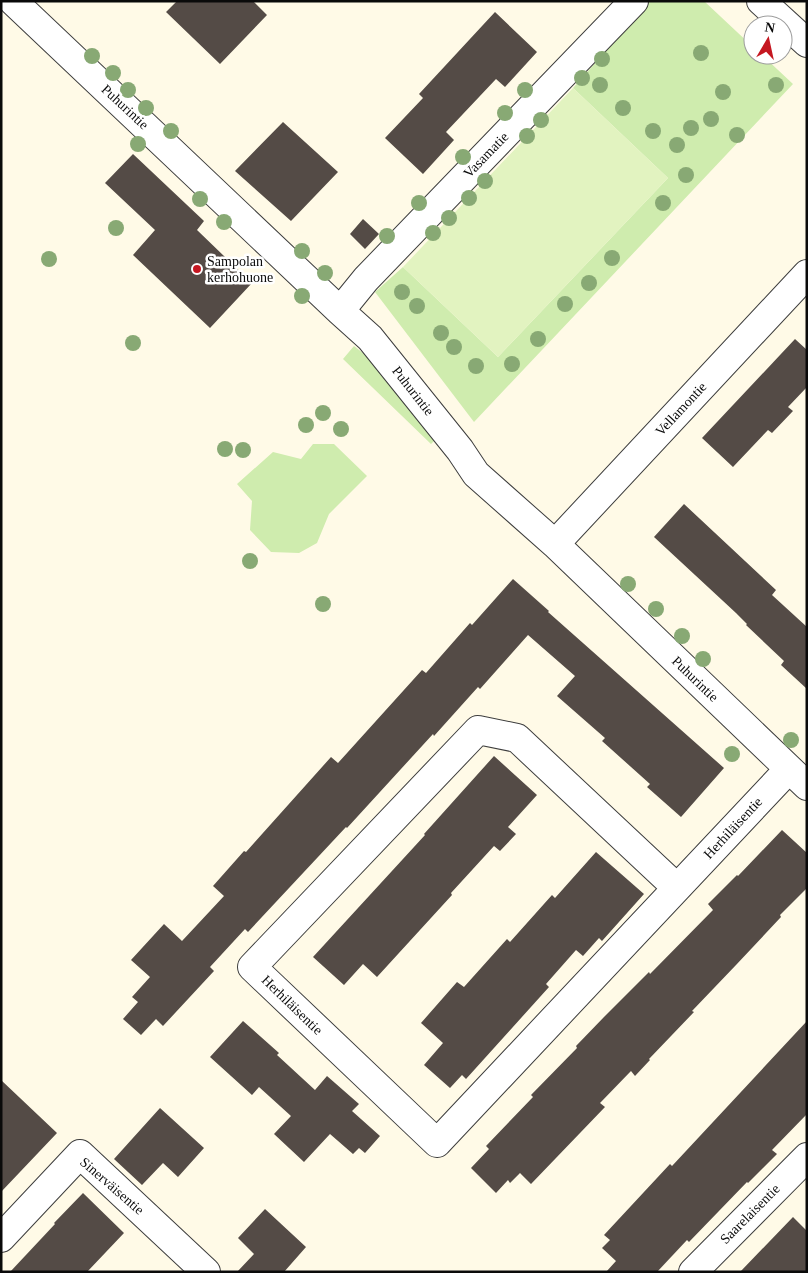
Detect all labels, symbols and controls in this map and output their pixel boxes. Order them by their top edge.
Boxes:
north arrow [743,15,793,65]
text: N [764,19,776,36]
street label: Puhurintie [99,82,151,132]
street label: Vasamatie [461,129,511,181]
place label: Sampolan kerhohuone [207,254,273,285]
marker: Sampolan kerhohuone [191,263,203,275]
street label: Puhurintie [389,363,437,419]
street label: Vellamontie [652,379,710,439]
street label: Puhurintie [669,653,721,705]
street label: Herhiläisentie [701,794,765,862]
street label: Herhiläisentie [259,972,325,1038]
street label: Sinerväisentie [77,1154,147,1218]
street label: Saarelaisentie [717,1181,783,1247]

